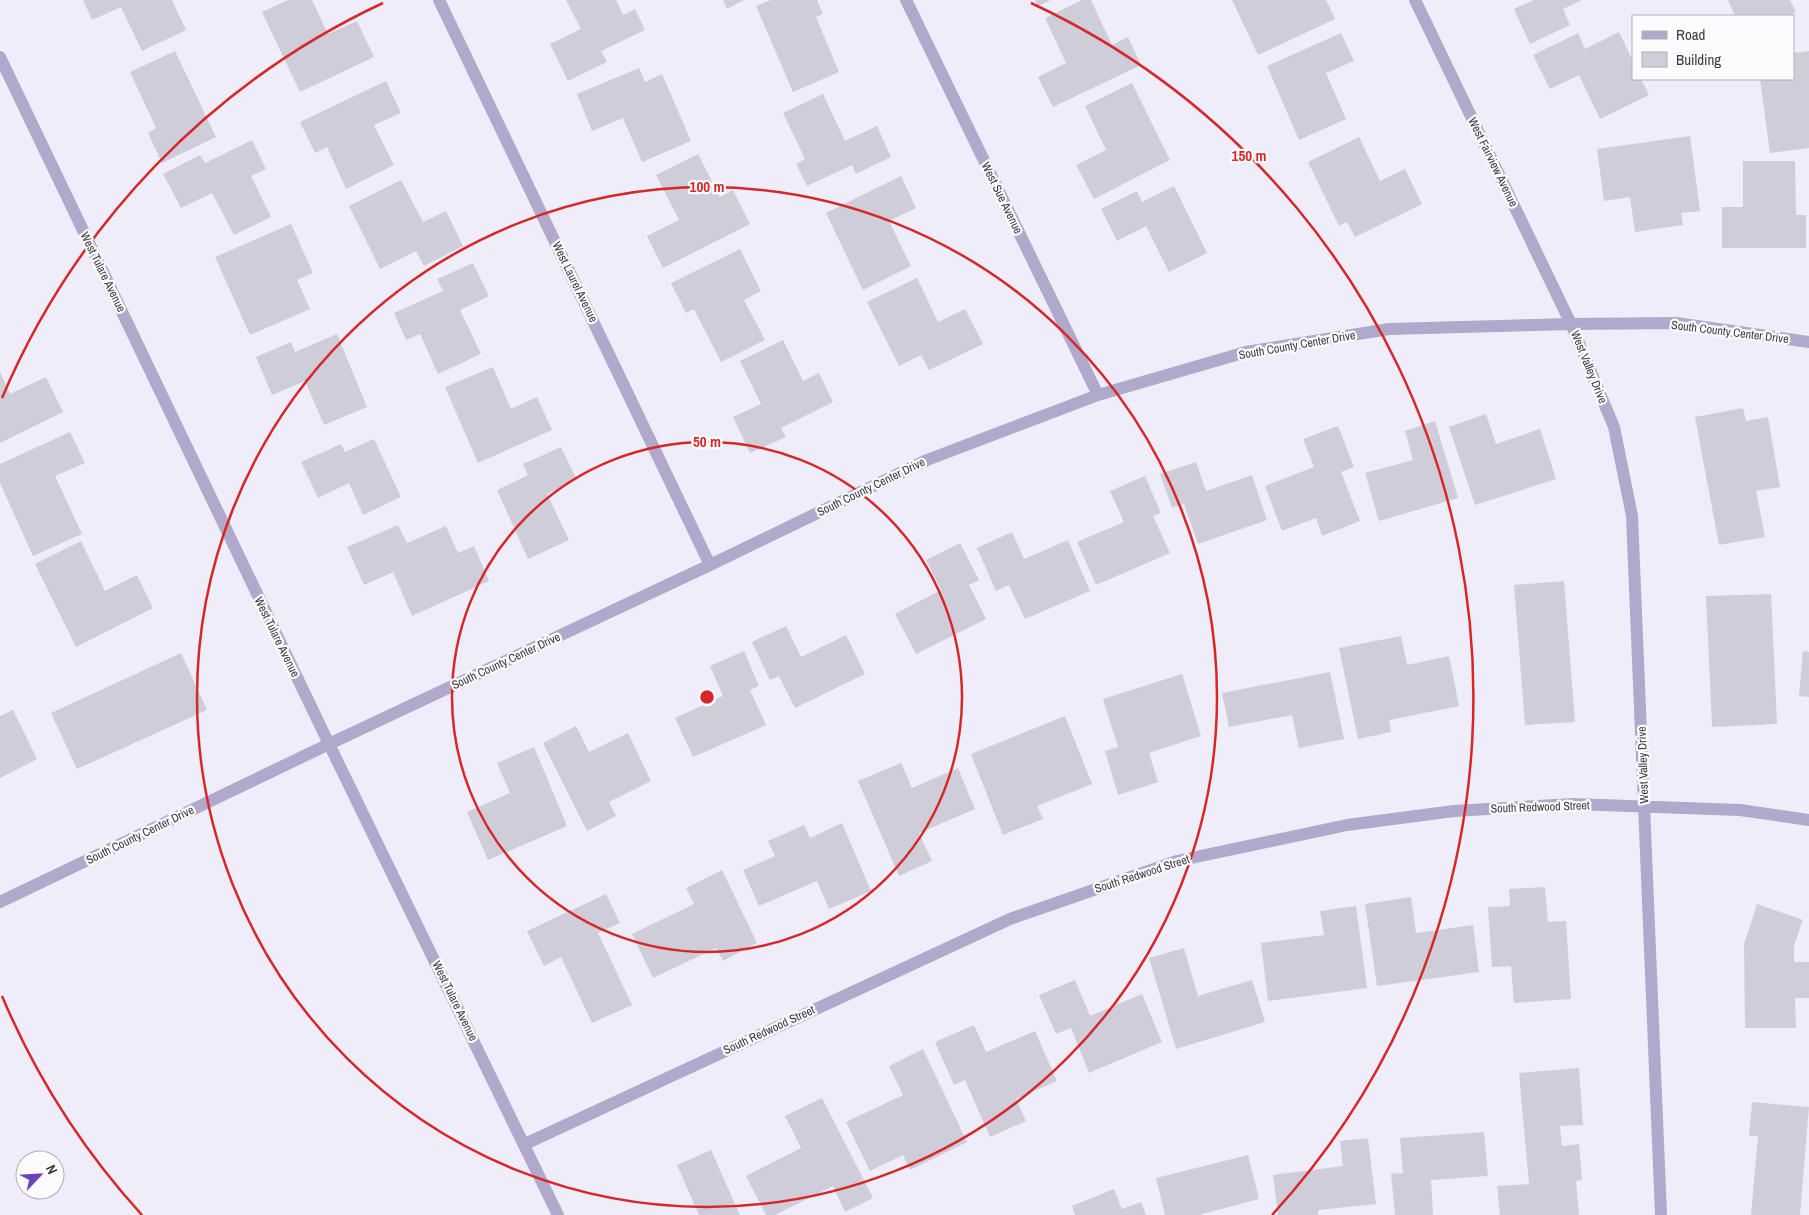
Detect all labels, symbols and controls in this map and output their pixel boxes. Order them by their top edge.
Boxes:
legend [1632,15,1794,80]
text: Road [1676,24,1705,45]
text: Building [1676,49,1721,70]
street label: West Fairview Avenue [1464,115,1522,209]
text: 150 m [1232,145,1266,166]
street label: West Sue Avenue [978,159,1026,237]
text: 100 m [690,176,724,197]
street label: West Tulare Avenue [77,229,129,315]
street label: West Laurel Avenue [549,239,601,325]
street label: South County Center Drive [1670,317,1790,347]
street label: South County Center Drive [1237,327,1357,363]
street label: West Valley Drive [1567,328,1611,406]
text: 50 m [693,431,721,452]
street label: South County Center Drive [814,454,928,520]
street label: West Tulare Avenue [251,594,303,680]
street label: South County Center Drive [449,629,563,693]
centre of rings [698,688,716,706]
street label: West Valley Drive [1634,726,1652,804]
street label: South Redwood Street [1490,797,1590,817]
street label: South County Center Drive [83,802,197,868]
street label: South Redwood Street [1092,851,1192,897]
street label: West Tulare Avenue [429,958,481,1044]
street label: South Redwood Street [721,1002,817,1058]
north arrow [15,1150,65,1200]
text: N [42,1162,62,1177]

